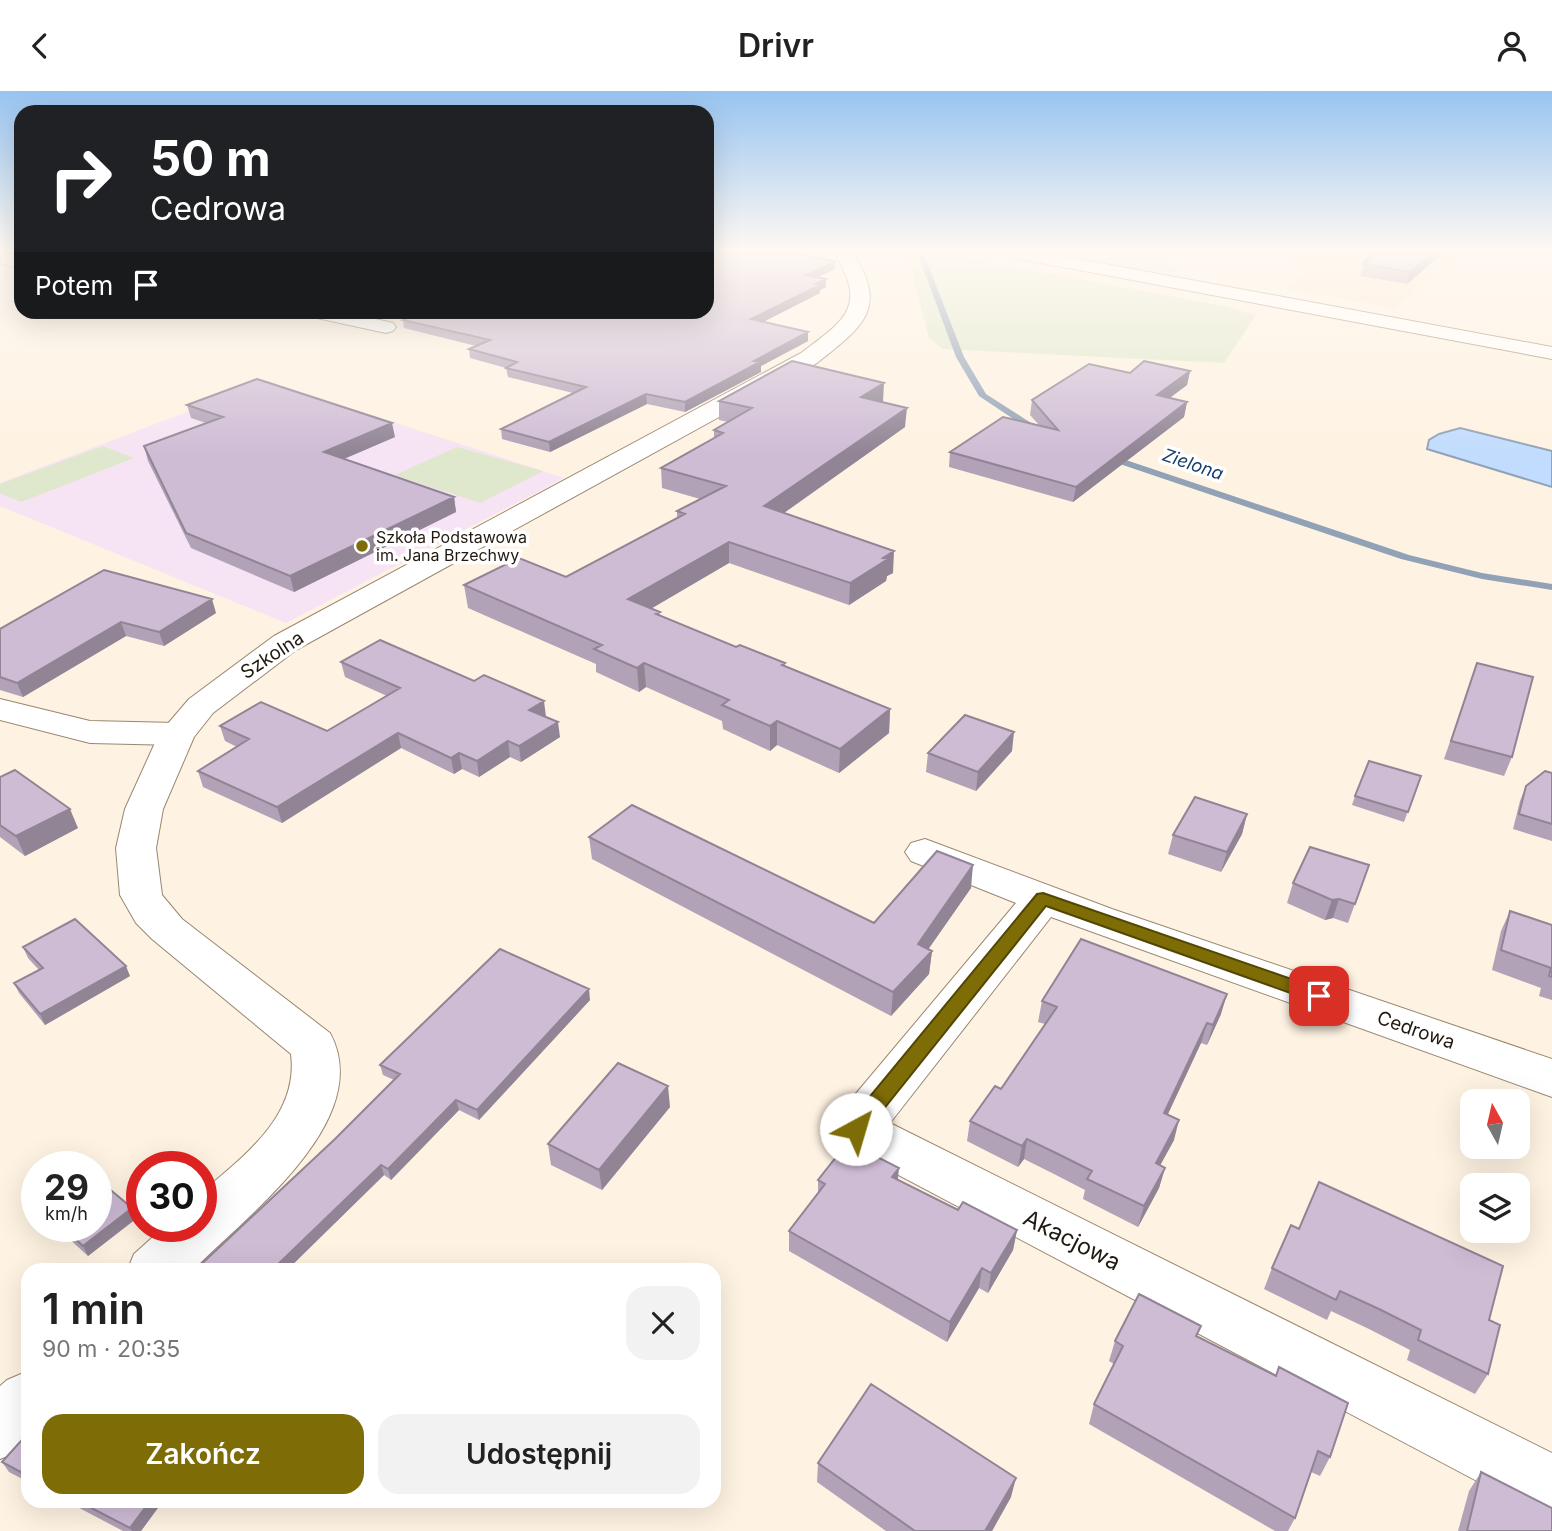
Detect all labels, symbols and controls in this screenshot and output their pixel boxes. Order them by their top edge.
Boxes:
text: Drivr [738,26,814,65]
icon: back [21,27,59,65]
icon: person [1493,27,1531,65]
text: 50 m [150,129,271,188]
icon: right [35,133,126,224]
text: Cedrowa [150,189,286,228]
icon: arrive [127,266,165,304]
text: Potem [35,270,113,301]
water label: Zielona [1160,444,1226,484]
place label: Szkoła Podstawowa im. Jana Brzechwy [376,527,527,565]
marker: Szkoła Podstawowa im. Jana Brzechwy [354,538,370,554]
street label: Szkolna [236,626,308,684]
pin [1289,966,1349,1026]
icon: arrive [1300,977,1338,1015]
street label: Cedrowa [1374,1006,1458,1054]
north arrow [1460,1089,1530,1159]
map controls [1460,1089,1530,1243]
position arrow [819,1092,893,1166]
speed limit sign: 30 [126,1151,217,1242]
text: 29 [44,1166,89,1208]
button: layers [1460,1173,1530,1243]
text: km/h [45,1203,88,1224]
street label: Akacjowa [1019,1204,1125,1276]
text: 1 min [42,1283,145,1334]
button: close [626,1286,700,1360]
text: 90 m · 20:35 [42,1335,180,1363]
button: Zakończ [42,1414,364,1494]
button: Udostępnij [378,1414,700,1494]

